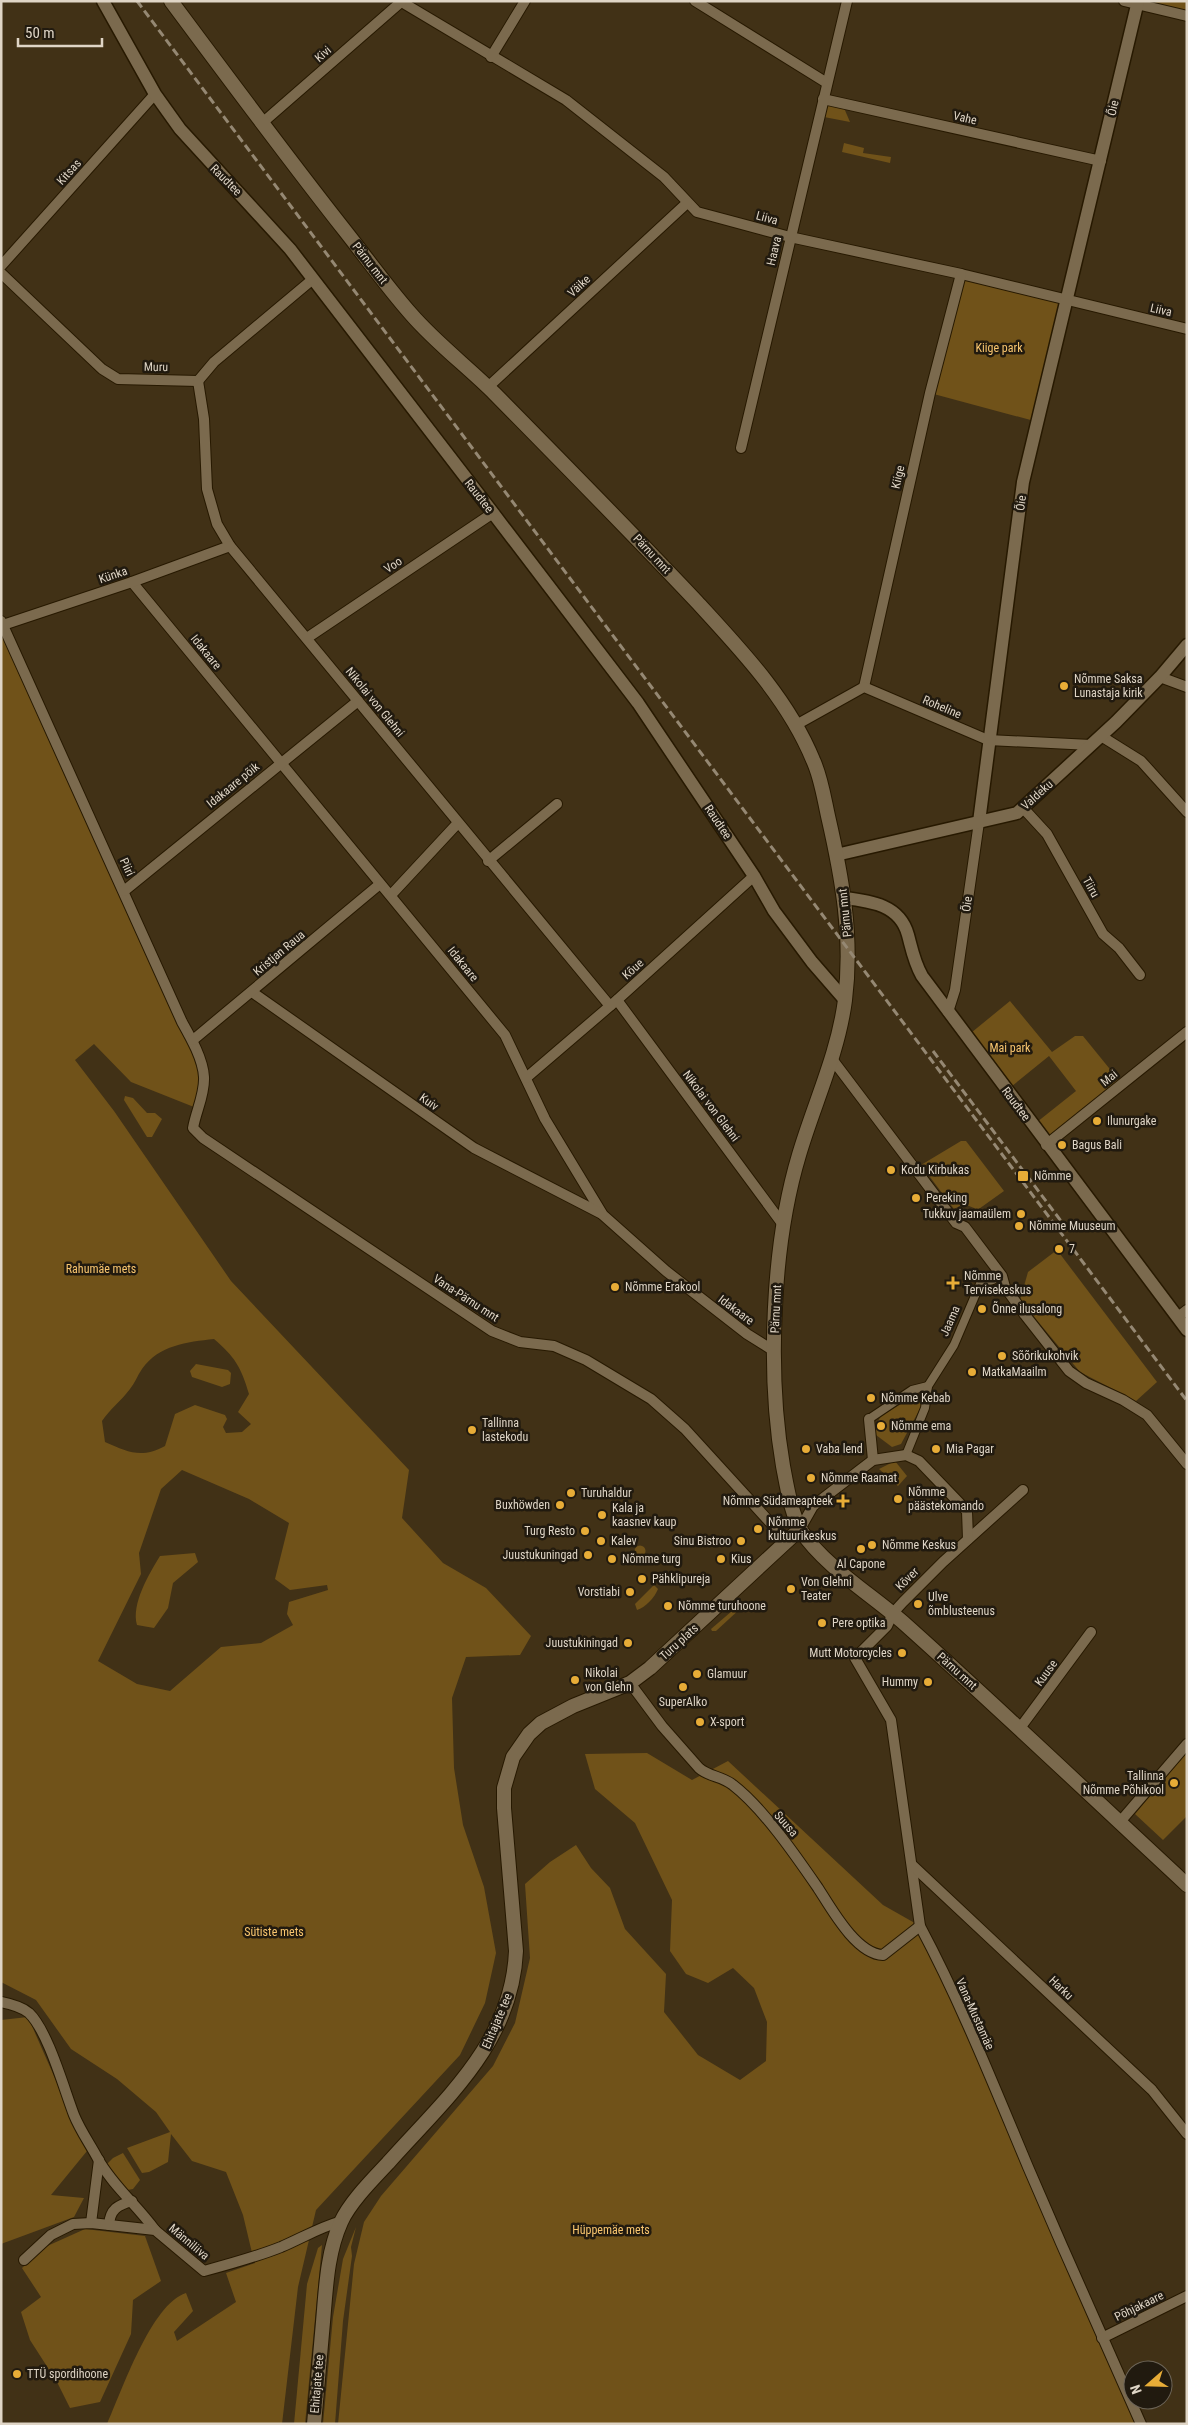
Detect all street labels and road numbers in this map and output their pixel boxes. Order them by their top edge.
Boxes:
street label: Kivi [312,43,334,65]
street label: Õie [1102,98,1122,117]
street label: Vahe [952,109,978,128]
street label: Kitsas [54,156,84,188]
street label: Raudtee [207,161,245,199]
street label: Liiva [755,208,780,228]
street label: Haava [764,235,784,267]
street label: Pärnu mnt [349,239,391,287]
street label: Väike [565,272,594,300]
street label: Liiva [1149,301,1174,319]
street label: Muru [144,360,168,374]
street label: Kiige [889,464,908,490]
street label: Raudtee [462,476,497,516]
street label: Õie [1011,494,1029,512]
street label: Pärnu mnt [630,531,674,577]
street label: Voo [381,554,405,576]
street label: Künka [97,564,129,586]
street label: Idakaare [188,632,225,673]
street label: Nikolai von Glehni [343,665,407,739]
street label: Roheline [921,693,964,722]
street label: Idakaare põik [204,759,263,810]
street label: Valdeku [1018,777,1056,813]
street label: Raudtee [701,802,735,842]
street label: Piiri [117,856,137,878]
street label: Tiiru [1080,874,1102,900]
street label: Pärnu mnt [835,888,855,938]
street label: Õie [957,895,975,913]
street label: Kristjan Raua [251,927,308,978]
street label: Idakaare [445,944,482,985]
street label: Kõue [619,956,647,982]
street label: Mai [1098,1067,1120,1089]
street label: Nikolai von Glehni [680,1068,742,1144]
street label: Raudtee [999,1084,1033,1124]
street label: Kuiv [417,1090,441,1114]
street label: Vana-Pärnu mnt [431,1272,502,1325]
street label: Pärnu mnt [768,1284,784,1334]
street label: Idakaare [716,1292,757,1328]
street label: Jaama [937,1303,963,1339]
street label: Kõver [893,1564,922,1593]
street label: Turu plats [657,1621,701,1663]
street label: Pärnu mnt [934,1649,980,1693]
street label: Kuuse [1032,1657,1060,1689]
street label: Suusa [771,1808,801,1840]
street label: Harku [1046,1973,1076,2003]
street label: Vana-Mustamäe [953,1976,997,2052]
street label: Ehitajate tee [479,1991,515,2051]
street label: Männiliiva [166,2221,212,2263]
street label: Põhjakaare [1112,2288,1166,2324]
street label: Ehitajate tee [307,2354,327,2414]

